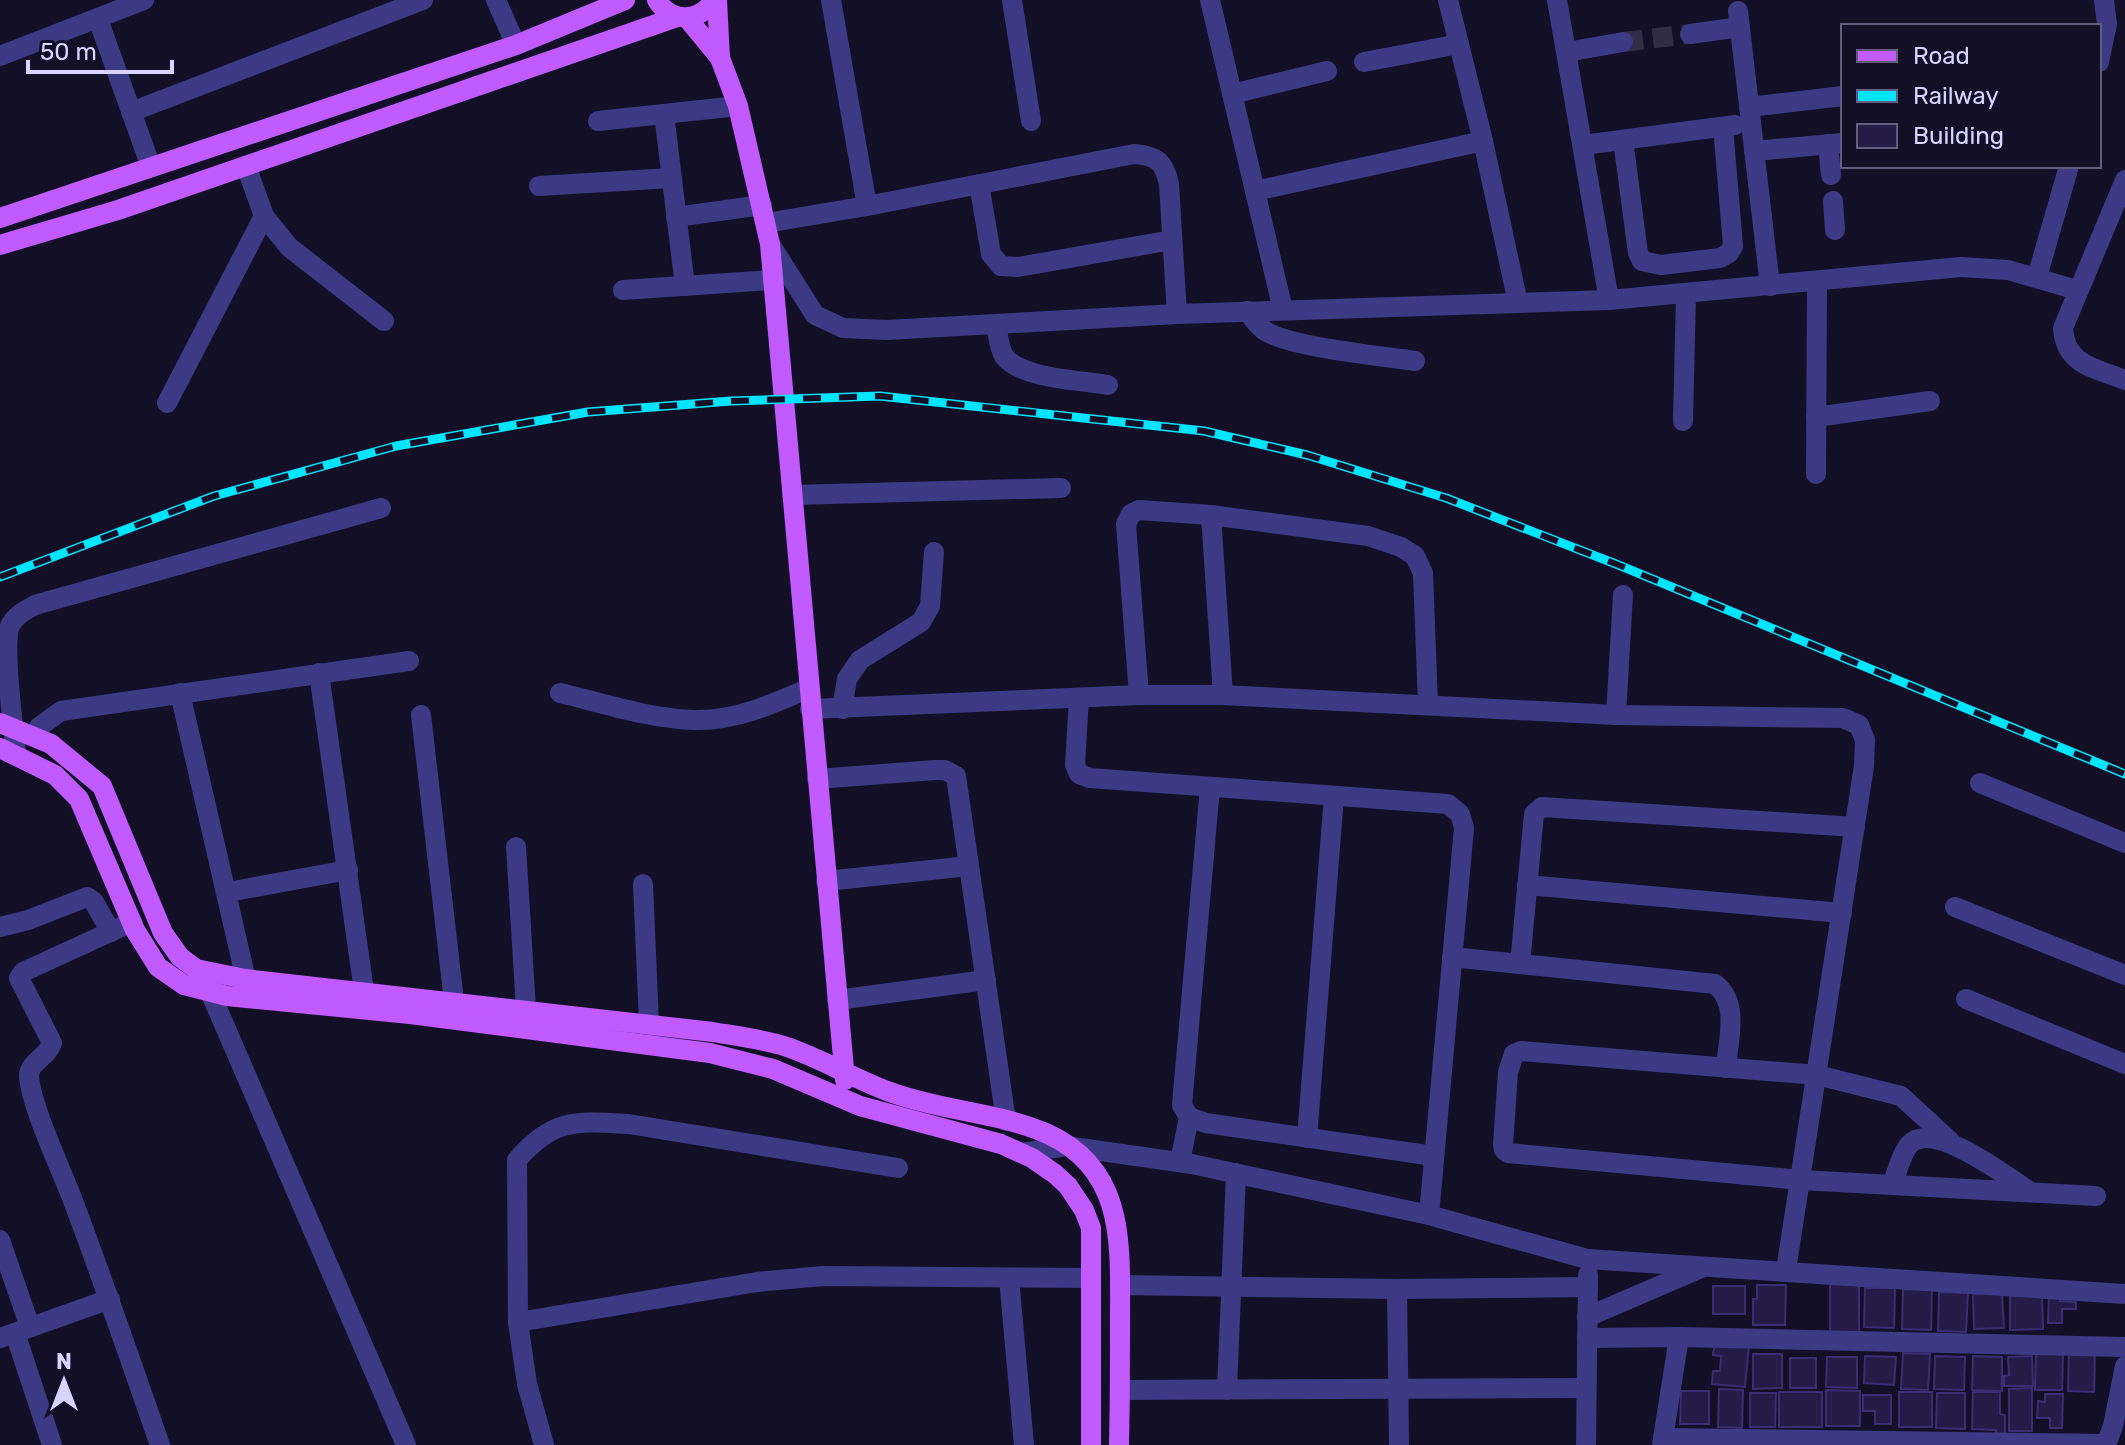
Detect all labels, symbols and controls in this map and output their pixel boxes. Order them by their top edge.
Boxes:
scale bar [28,24,172,74]
legend [1841,24,2101,168]
text: 50 m [40,38,97,66]
text: Road [1913,42,1970,70]
text: Railway [1913,82,1999,110]
text: Building [1913,122,2004,150]
north arrow [24,1341,104,1421]
text: N [56,1348,72,1375]

